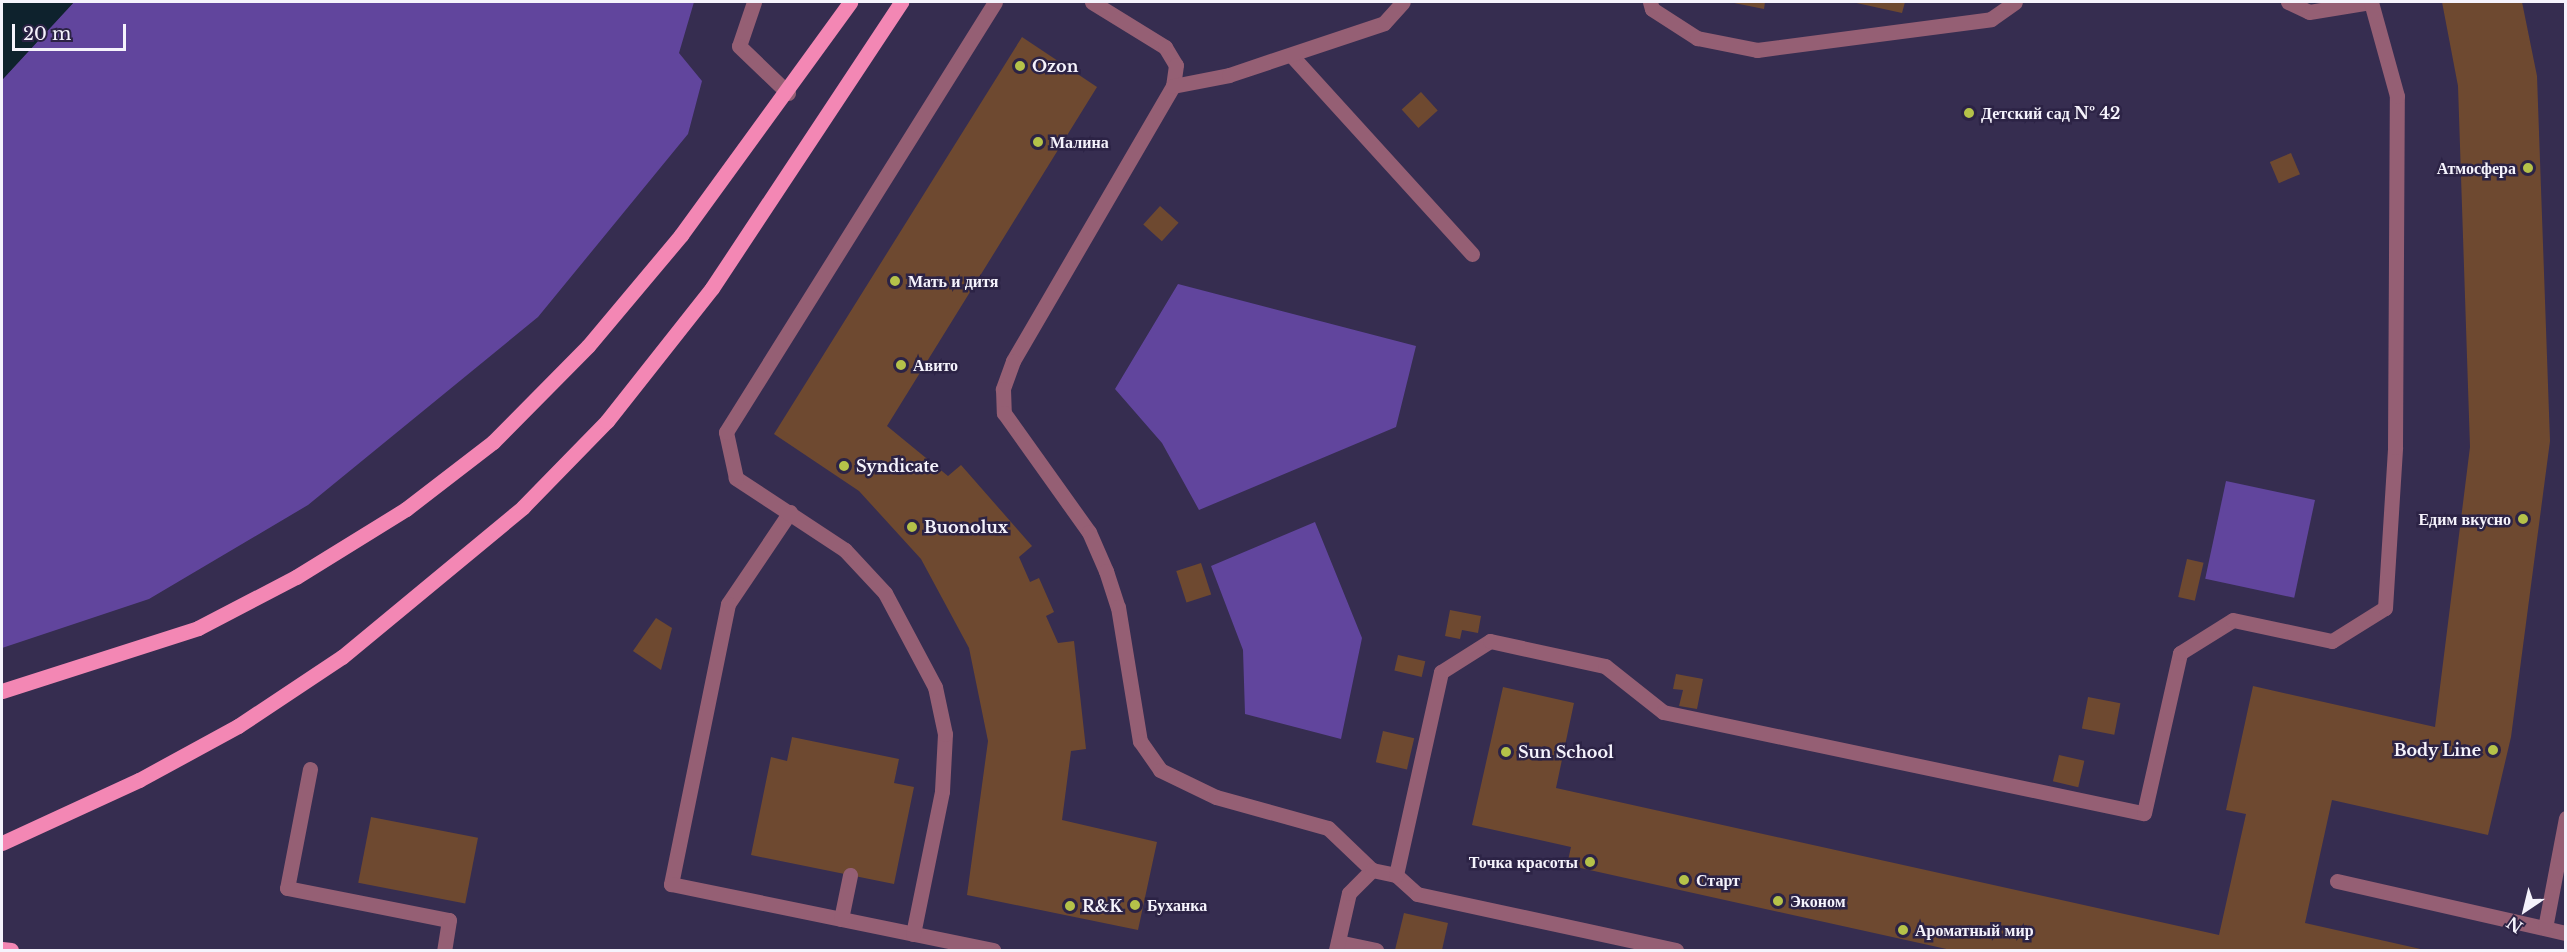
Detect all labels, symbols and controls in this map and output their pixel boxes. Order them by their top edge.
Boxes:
scale bar [15,12,129,50]
text: 20 m [23,23,71,45]
place label: Ozon [1032,56,1078,76]
marker: Ozon [1013,59,1027,73]
place label: Детский сад № 42 [1981,103,2120,123]
marker: Детский сад № 42 [1962,106,1976,120]
place label: Малина [1050,132,1109,152]
marker: Малина [1031,135,1045,149]
place label: Атмосфера [2437,158,2516,178]
marker: Атмосфера [2521,161,2535,175]
place label: Мать и дитя [908,271,998,291]
marker: Мать и дитя [886,272,904,290]
place label: Авито [913,355,958,375]
marker: Авито [894,358,908,372]
place label: Syndicate [856,456,939,476]
marker: Syndicate [837,459,851,473]
place label: Едим вкусно [2418,509,2511,529]
marker: Едим вкусно [2516,512,2530,526]
place label: Buonolux [924,517,1008,537]
marker: Buonolux [905,520,919,534]
place label: Body Line [2393,740,2481,760]
place label: Sun School [1518,742,1614,762]
marker: Body Line [2486,743,2500,757]
marker: Sun School [1499,745,1513,759]
place label: Точка красоты [1469,852,1578,872]
marker: Точка красоты [1583,855,1597,869]
place label: Старт [1696,870,1740,890]
marker: Старт [1677,873,1691,887]
north arrow [2495,880,2555,940]
place label: Эконом [1790,891,1846,911]
marker: Эконом [1771,894,1785,908]
place label: Буханка [1147,895,1207,915]
place label: R&K [1082,896,1122,916]
marker: Буханка [1128,898,1142,912]
marker: R&K [1063,899,1077,913]
text: N [2503,912,2527,937]
place label: Ароматный мир [1915,920,2034,940]
marker: Ароматный мир [1896,923,1910,937]

